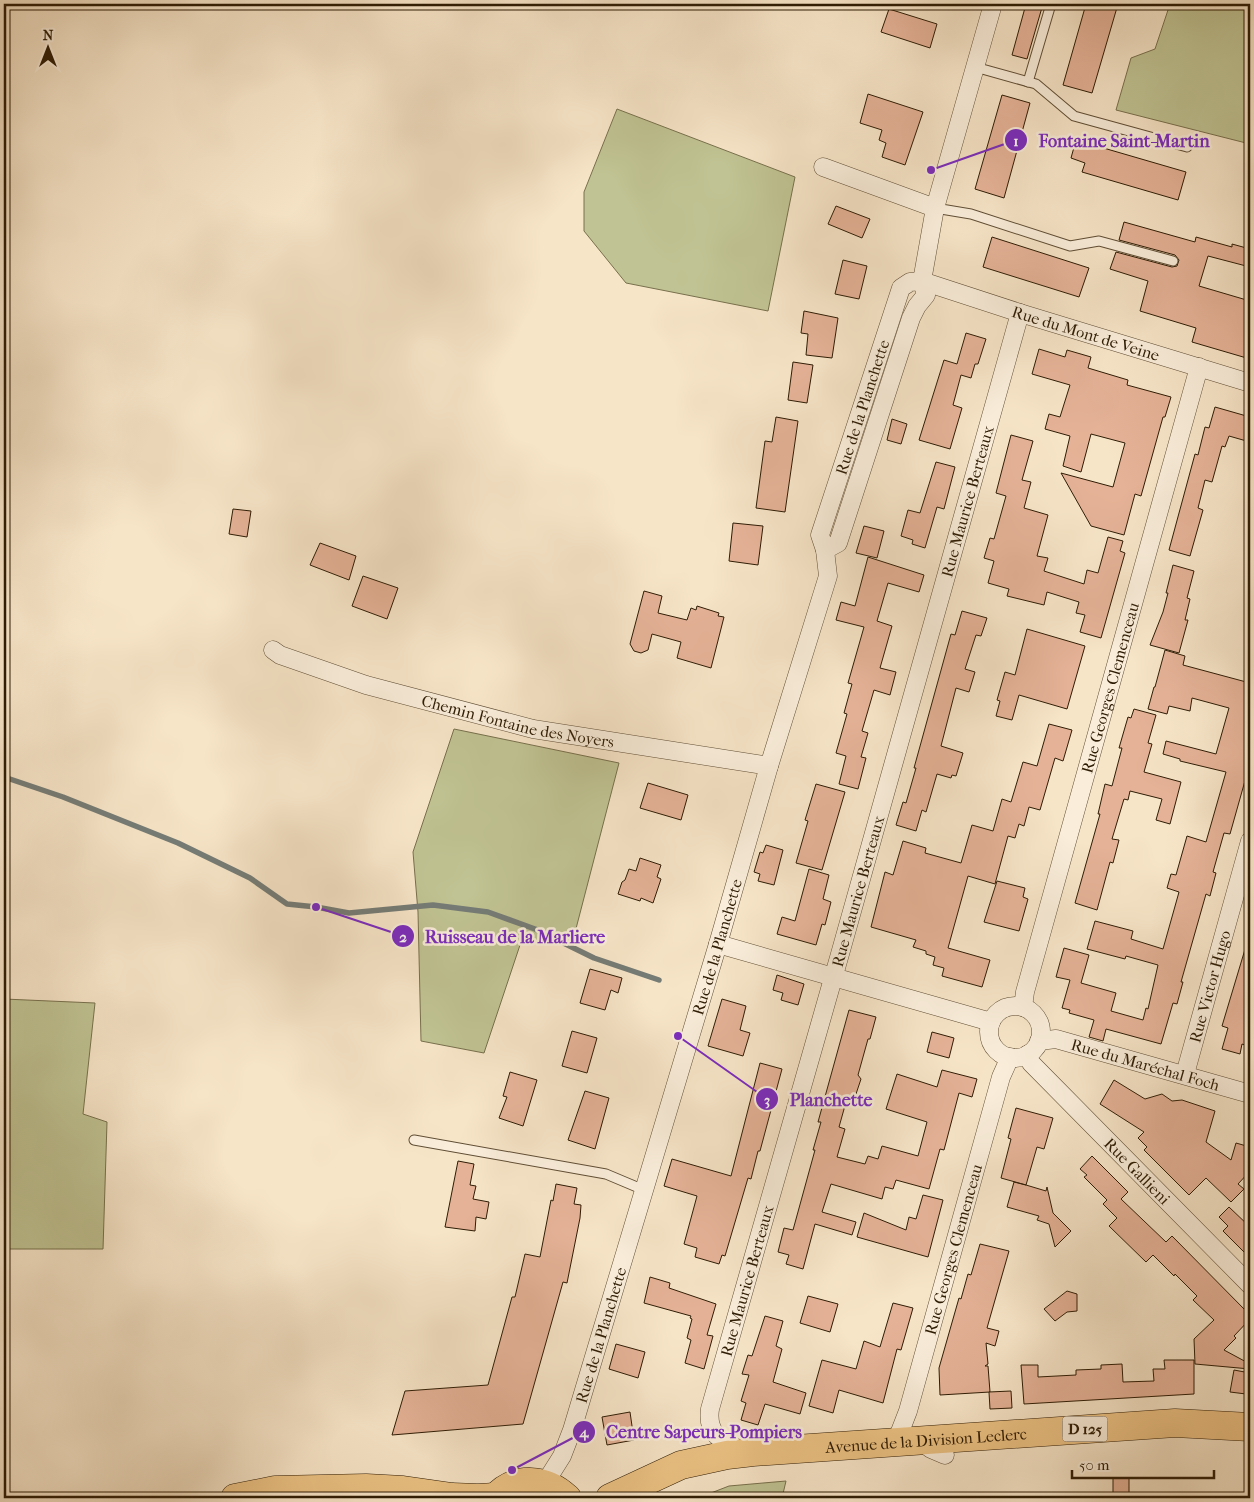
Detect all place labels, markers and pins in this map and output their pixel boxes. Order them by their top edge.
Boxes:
callout: Fontaine Saint-Martin [1003,124,1219,157]
callout: Ruisseau de la Marliere [390,920,615,953]
callout: Planchette [754,1083,882,1116]
callout: Centre Sapeurs-Pompiers [571,1415,812,1448]

